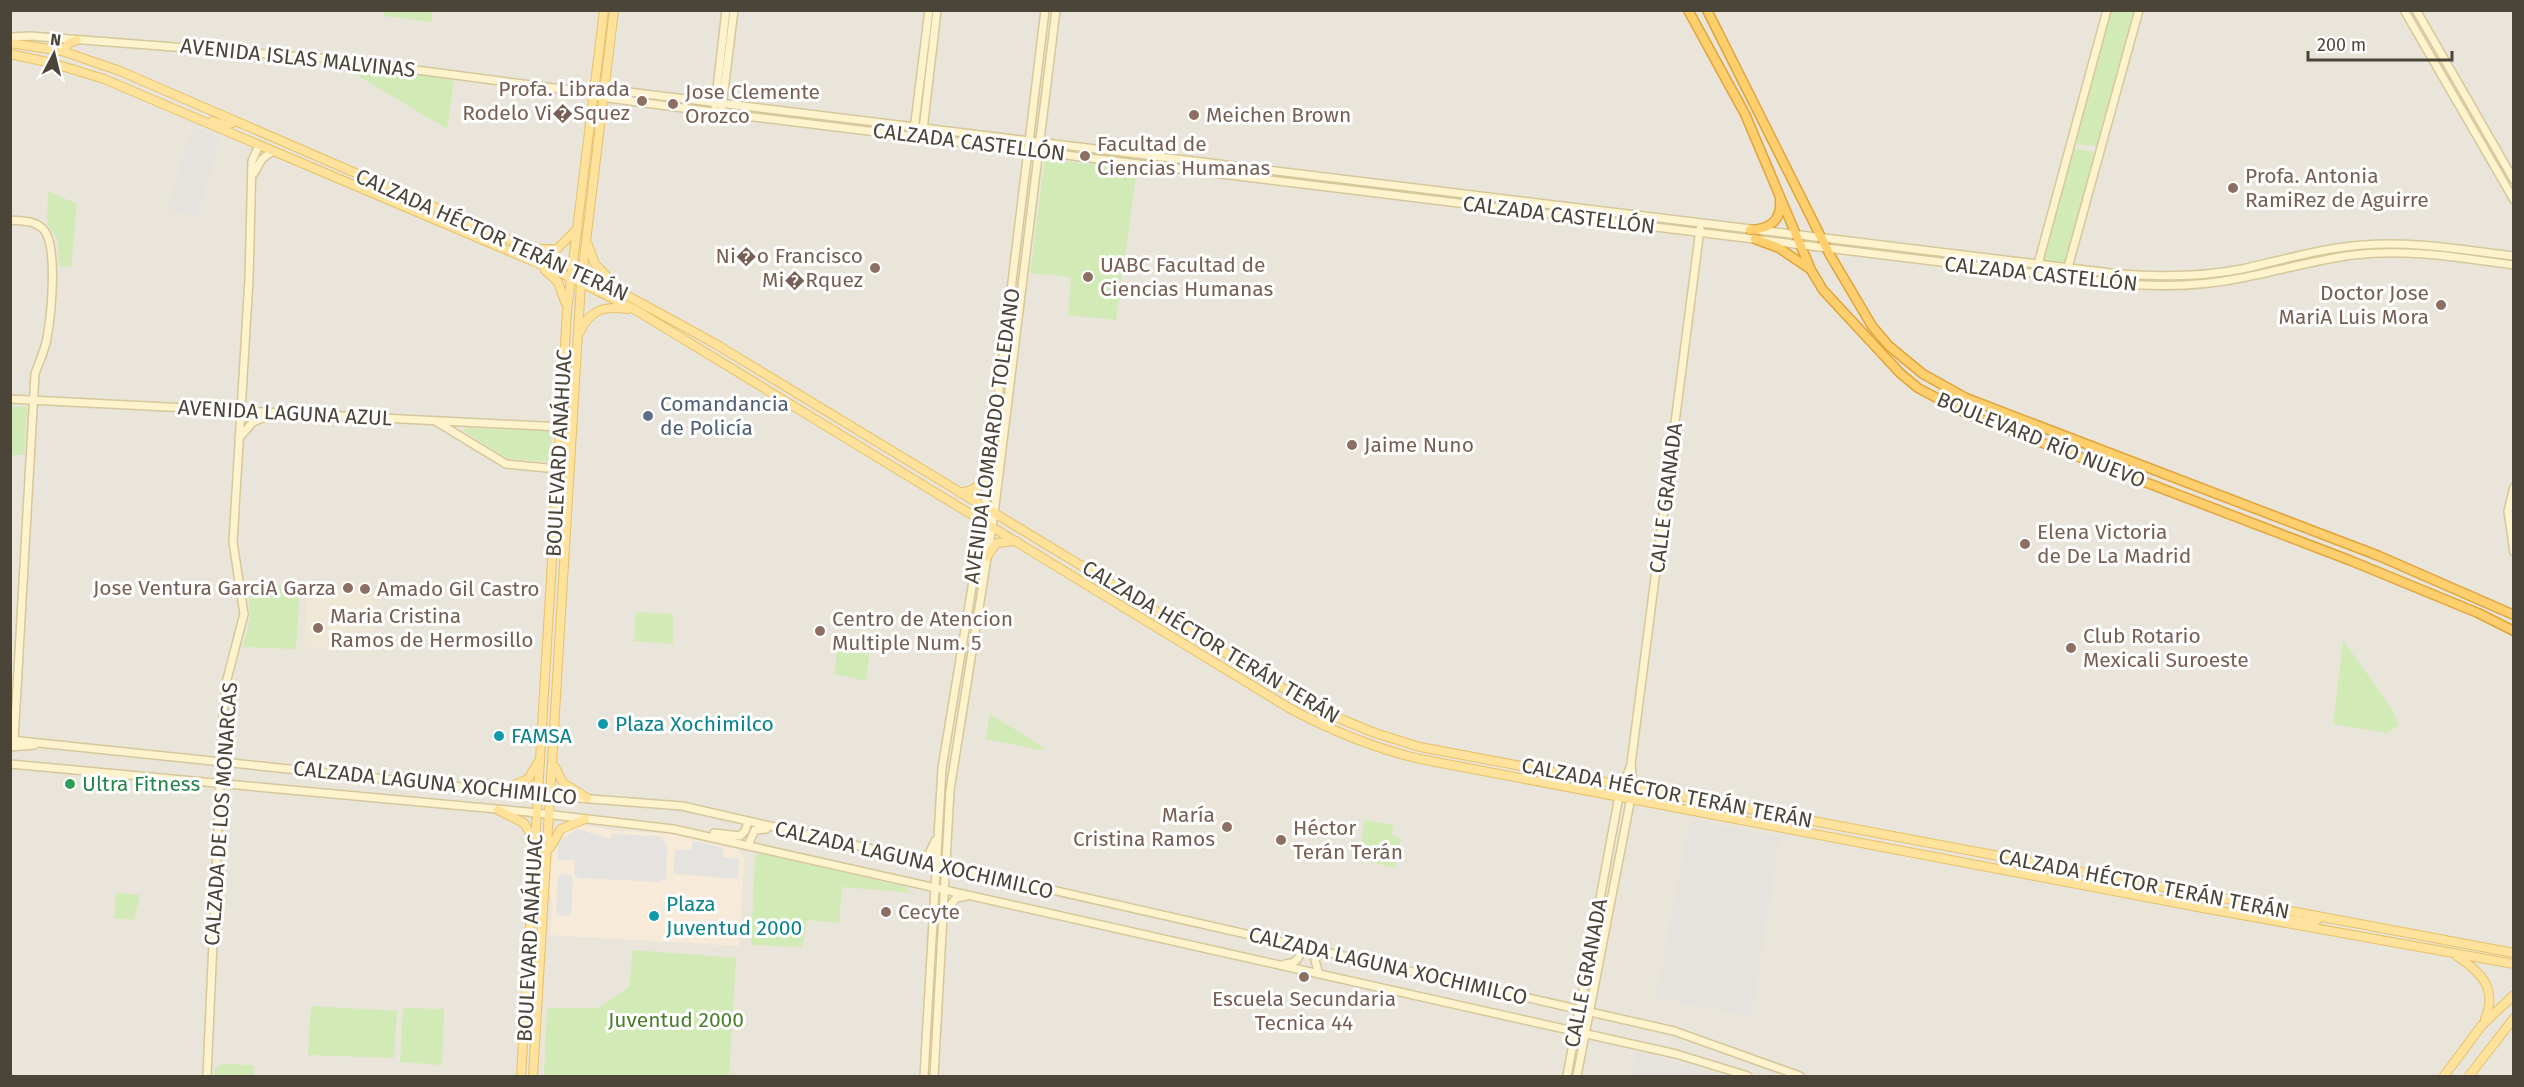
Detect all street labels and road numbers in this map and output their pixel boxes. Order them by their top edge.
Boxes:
street label: AVENIDA ISLAS MALVINAS [179,33,417,83]
street label: CALZADA CASTELLÓN [871,117,1067,167]
street label: CALZADA HÉCTOR TERÁN TERÁN [352,163,632,307]
street label: CALZADA CASTELLÓN [1461,190,1657,240]
street label: CALZADA CASTELLÓN [1943,251,2139,297]
street label: AVENIDA LOMBARDO TOLEDANO [958,287,1026,585]
street label: BOULEVARD ANÁHUAC [541,348,577,558]
street label: BOULEVARD RÍO NUEVO [1933,386,2149,494]
street label: AVENIDA LAGUNA AZUL [177,394,393,432]
street label: CALLE GRANADA [1644,421,1688,575]
street label: CALZADA HÉCTOR TERÁN TERÁN [1078,555,1344,729]
street label: CALZADA DE LOS MONARCAS [199,681,243,947]
street label: CALZADA HÉCTOR TERÁN TERÁN [1519,752,1815,834]
street label: CALZADA LAGUNA XOCHIMILCO [292,755,578,811]
street label: CALZADA LAGUNA XOCHIMILCO [772,815,1056,905]
street label: BOULEVARD ANÁHUAC [512,833,548,1043]
street label: CALZADA HÉCTOR TERÁN TERÁN [1996,843,2292,925]
street label: CALLE GRANADA [1559,896,1613,1050]
street label: CALZADA LAGUNA XOCHIMILCO [1246,921,1530,1011]

